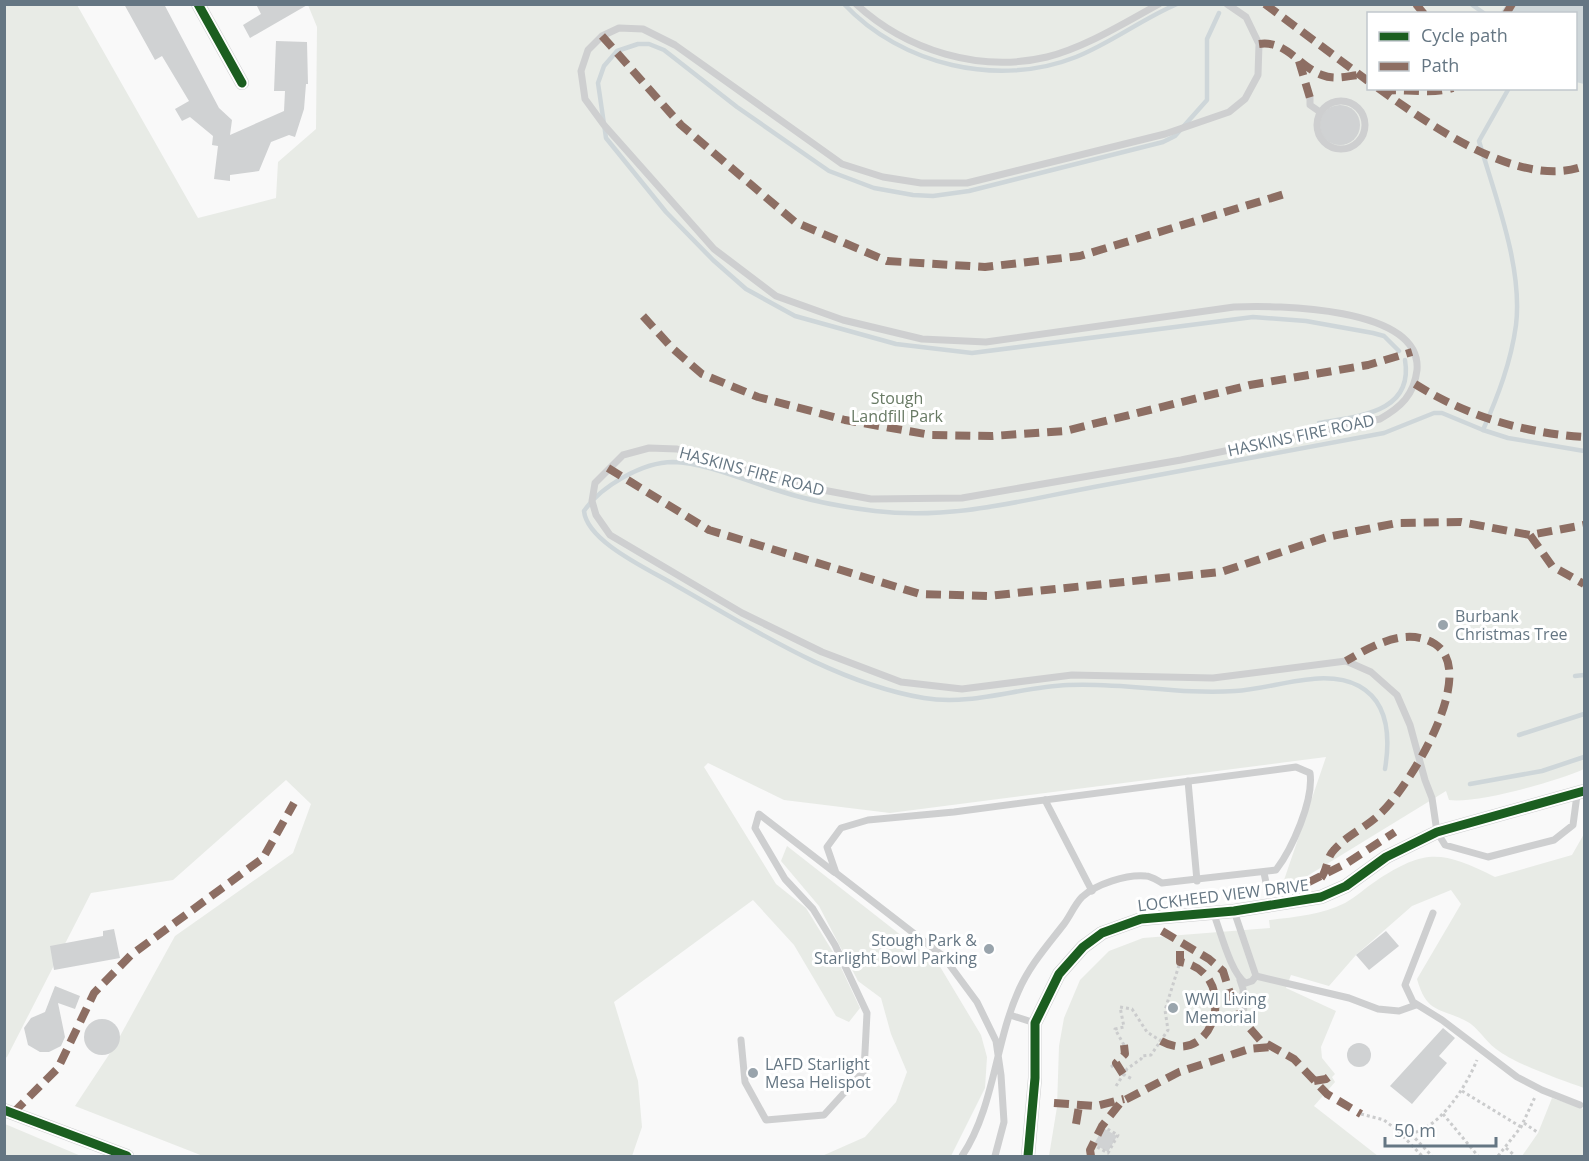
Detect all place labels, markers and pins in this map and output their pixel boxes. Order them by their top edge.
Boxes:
place label: Burbank Christmas Tree [1455,605,1568,645]
marker: Burbank Christmas Tree [1436,618,1450,632]
place label: Stough Park & Starlight Bowl Parking [814,929,977,969]
marker: Stough Park & Starlight Bowl Parking [982,942,996,956]
place label: WWI Living Memorial [1185,988,1266,1028]
marker: WWI Living Memorial [1166,1001,1180,1015]
place label: LAFD Starlight Mesa Helispot [765,1053,871,1093]
marker: LAFD Starlight Mesa Helispot [746,1066,760,1080]

